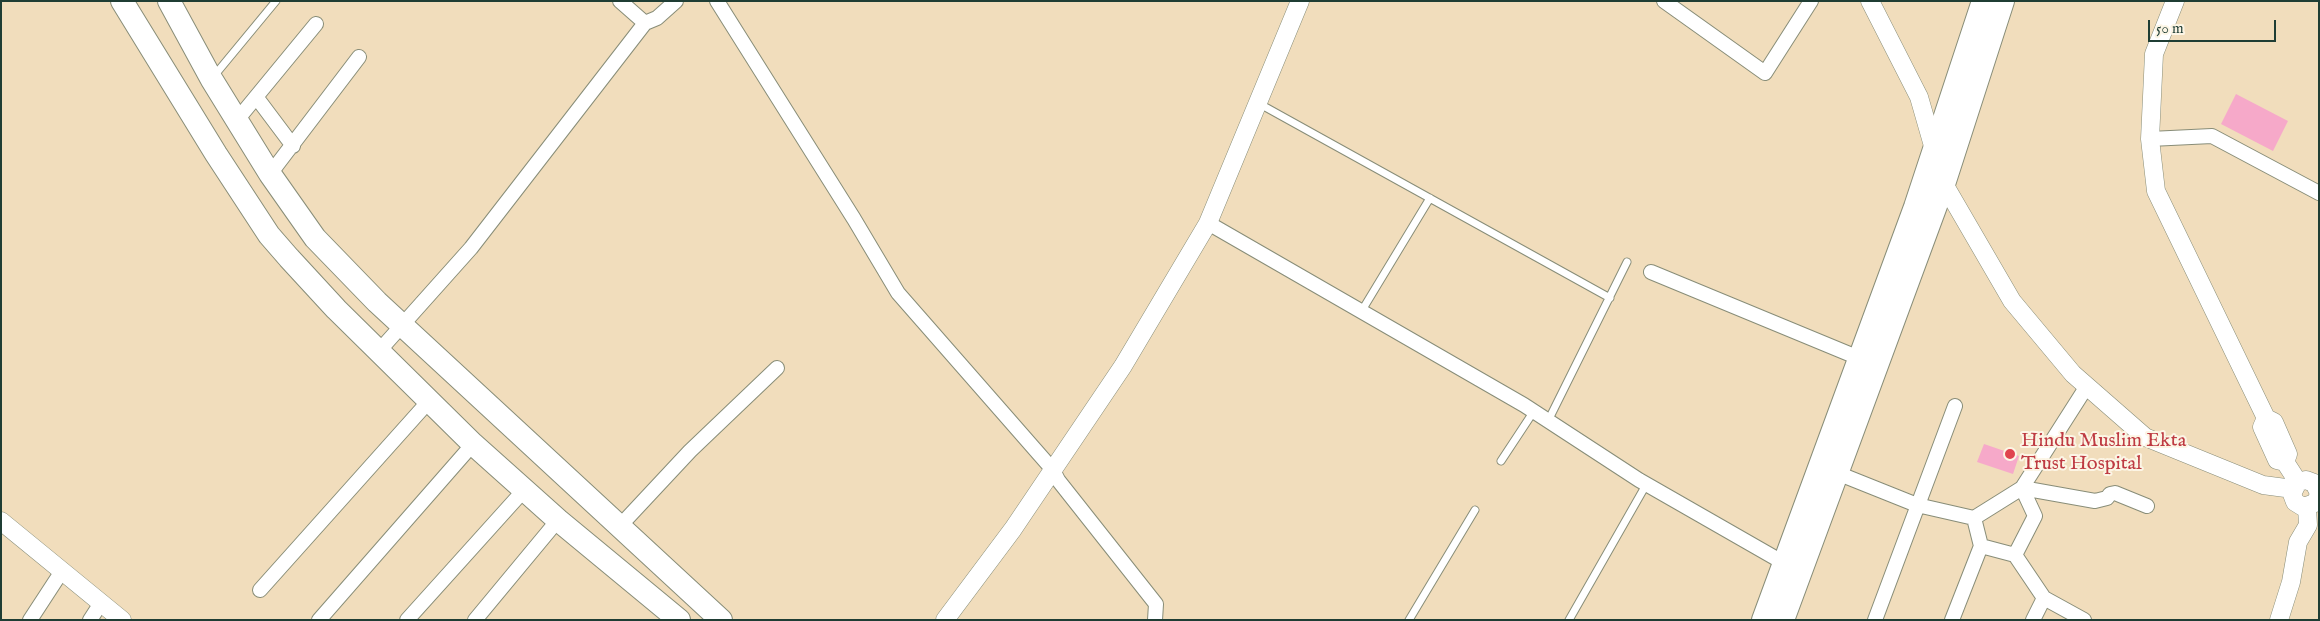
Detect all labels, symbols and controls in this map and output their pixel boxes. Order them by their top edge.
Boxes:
scale bar [2150,10,2278,42]
text: 50 m [2156,19,2184,38]
place label: Hindu Muslim Ekta Trust Hospital [2021,430,2186,477]
marker: Hindu Muslim Ekta Trust Hospital [2003,447,2017,461]

